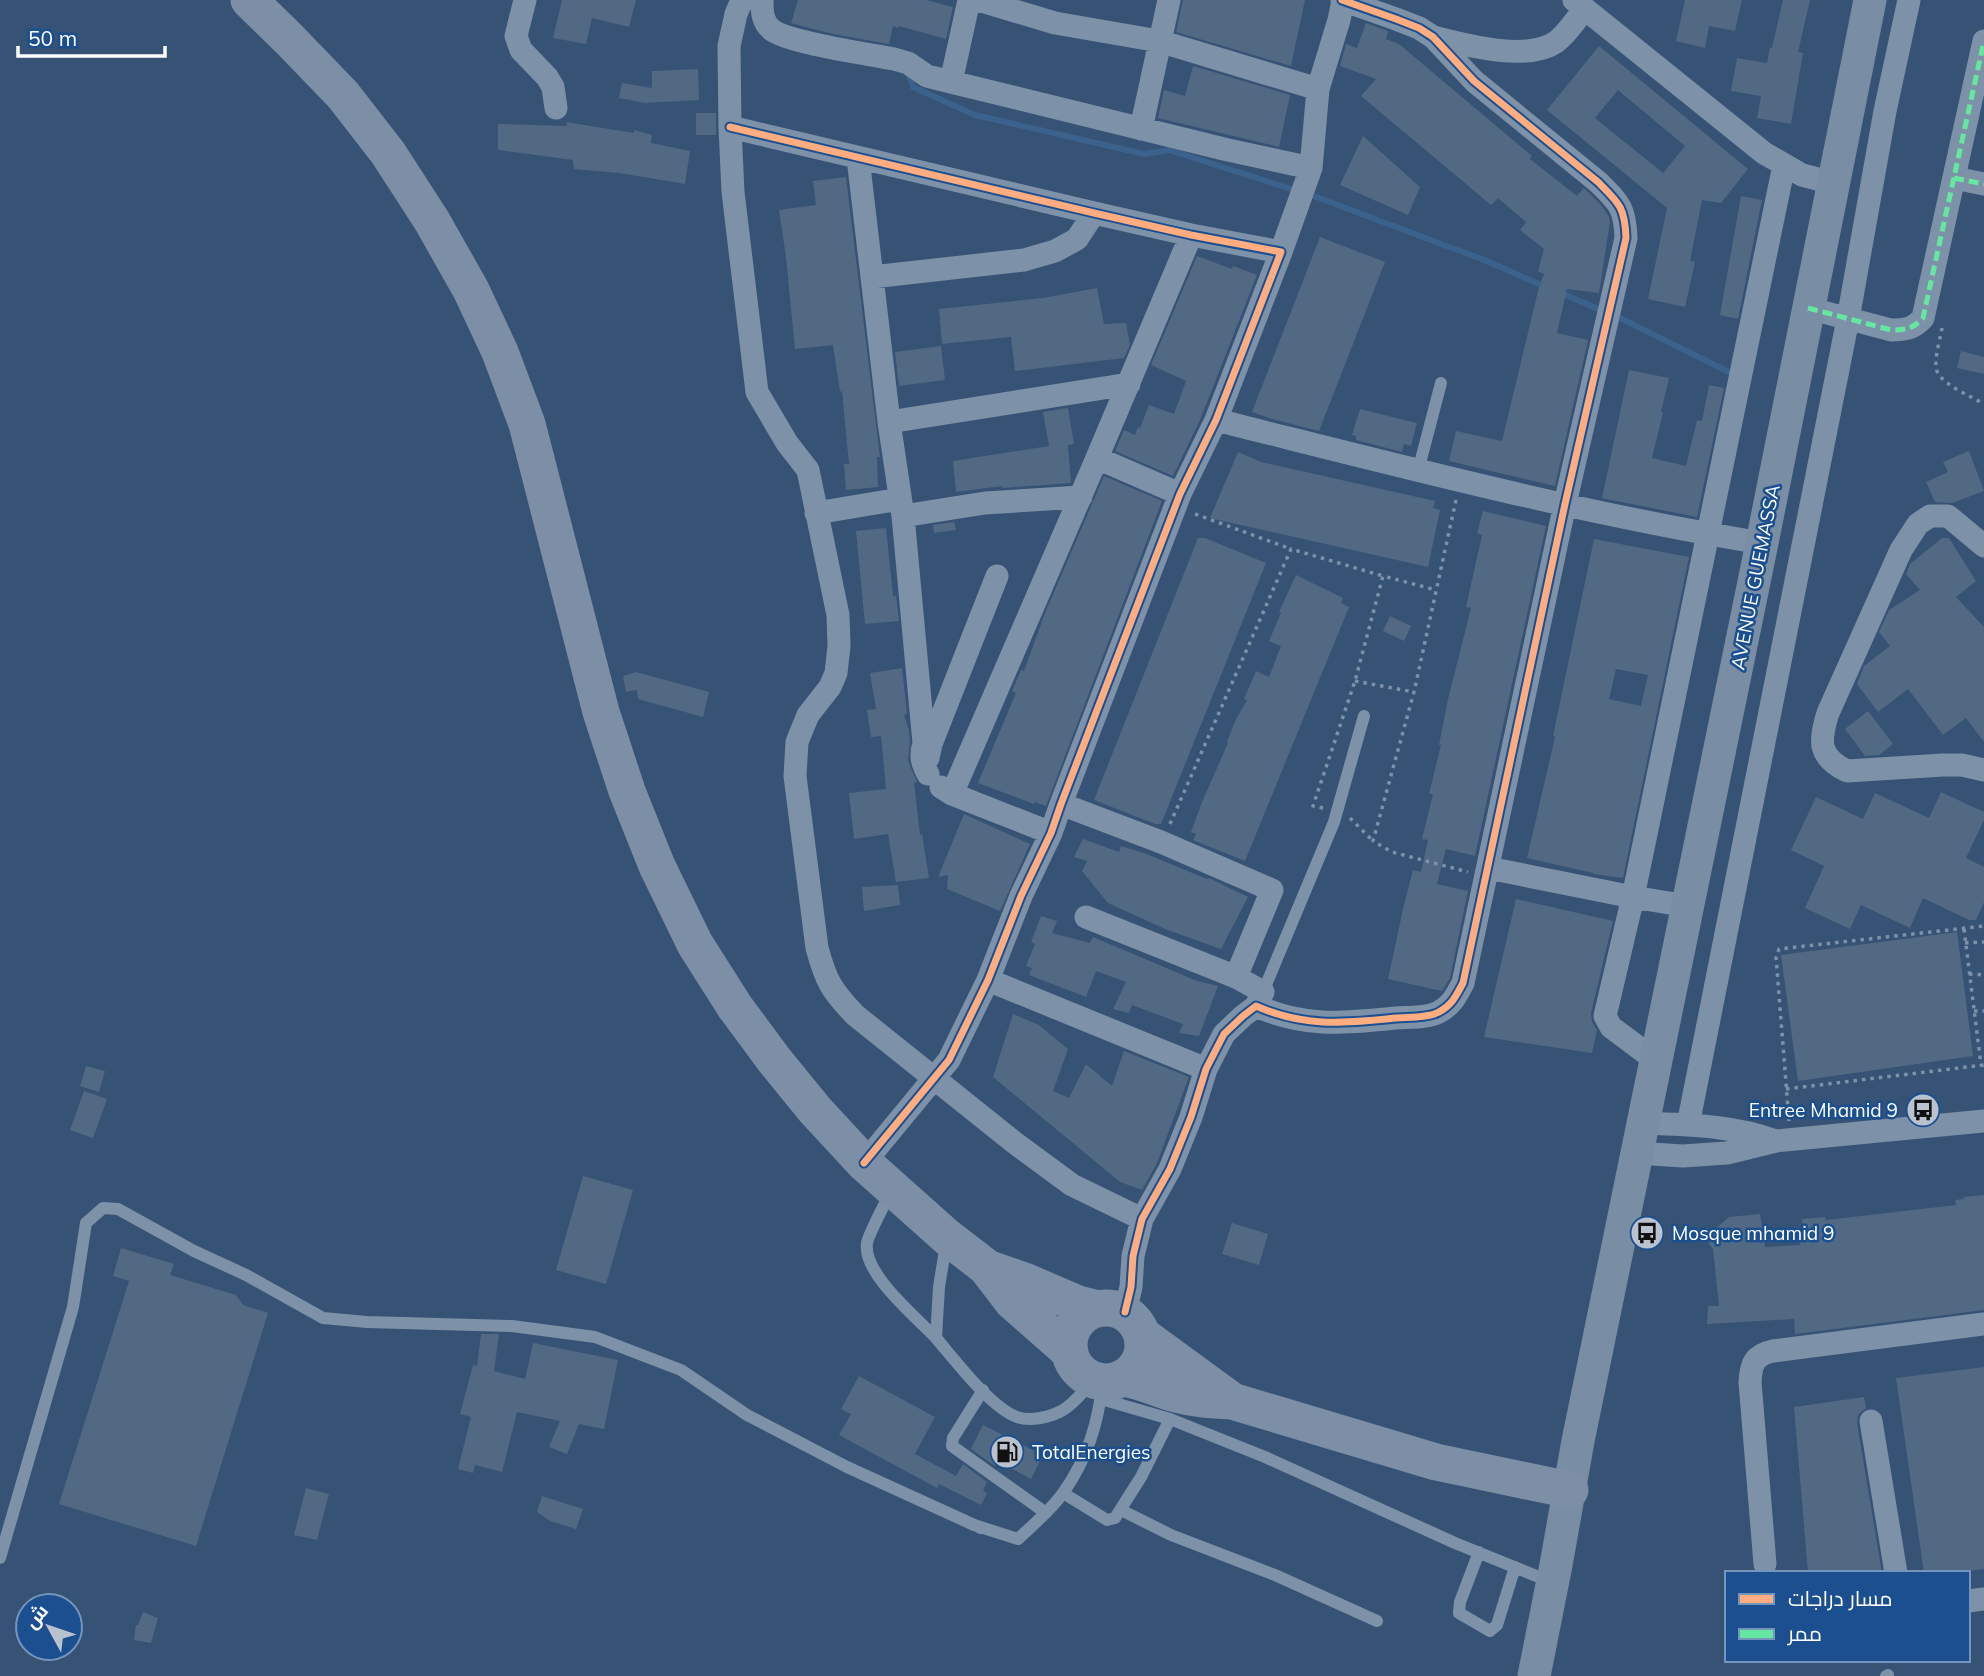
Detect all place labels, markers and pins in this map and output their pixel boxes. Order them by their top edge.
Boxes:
bus stop icon: Entree Mhamid 9 [1904,1091,1942,1129]
place label: Entree Mhamid 9 [1749,1098,1898,1122]
bus stop icon: Mosque mhamid 9 [1628,1214,1666,1252]
place label: Mosque mhamid 9 [1672,1221,1834,1245]
fuel station icon: TotalEnergies [988,1433,1026,1471]
place label: TotalEnergies [1032,1440,1151,1464]

